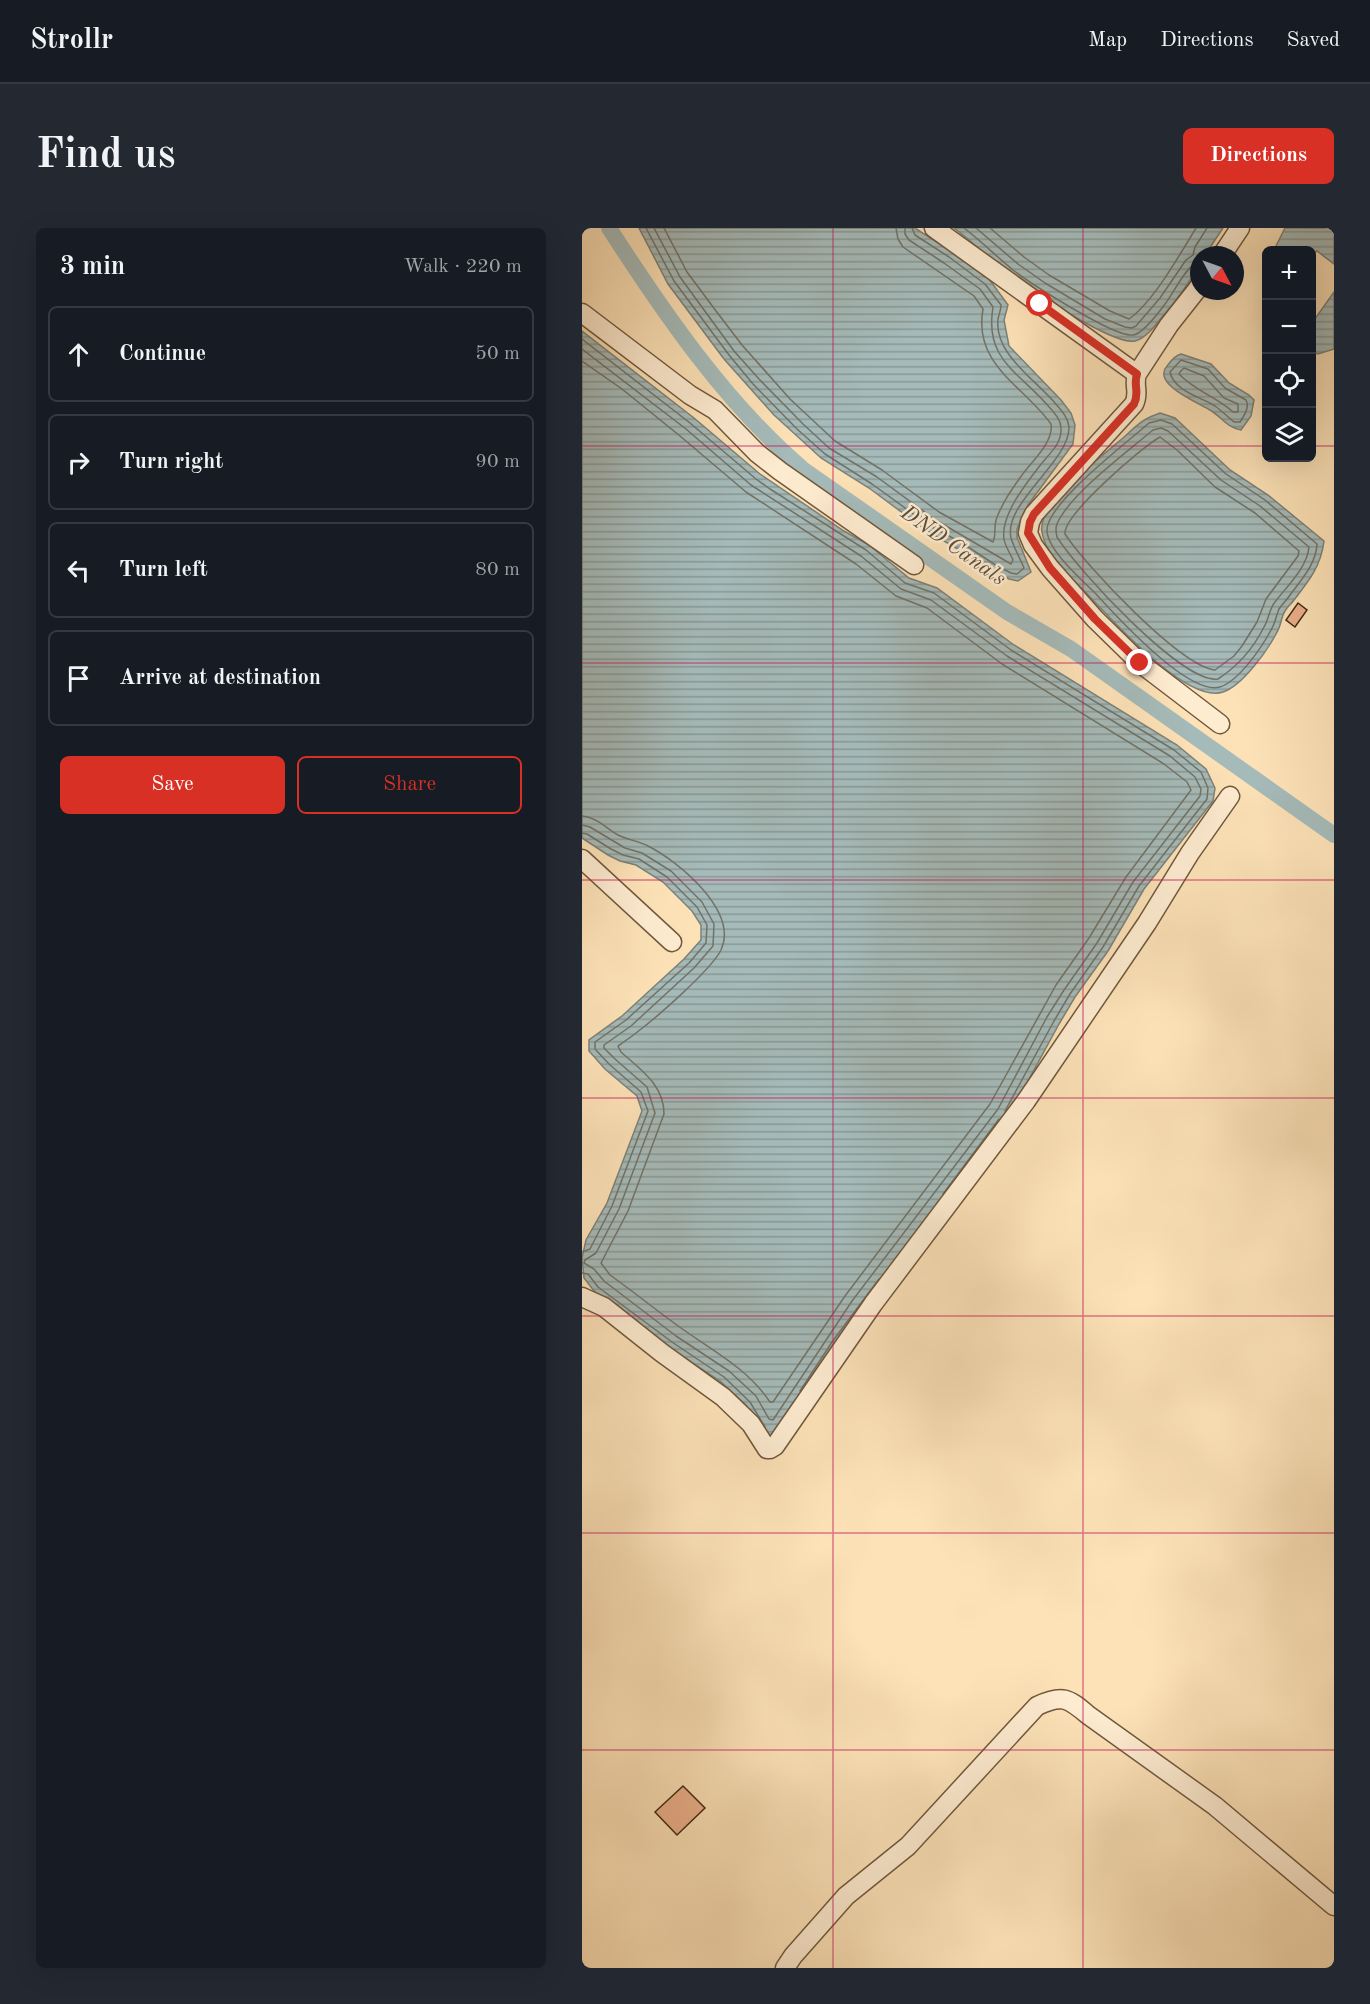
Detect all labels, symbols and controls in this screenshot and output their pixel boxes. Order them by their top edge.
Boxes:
text: Strollr [30,27,113,55]
text: Map [1088,30,1127,51]
text: Directions [1160,30,1254,51]
text: Saved [1287,30,1340,51]
button: Directions [1183,128,1334,184]
text: Find us [36,135,175,177]
north arrow [1190,246,1244,300]
map controls [1262,246,1316,462]
button: + [1262,246,1316,300]
text: 3 min [60,254,125,280]
text: Walk · 220 m [403,257,522,277]
route start [1026,290,1052,316]
button: − [1262,300,1316,354]
icon: ahead [62,338,95,371]
text: Continue [119,343,206,365]
text: 50 m [475,344,520,364]
button: locate [1262,354,1316,408]
button: layers [1262,408,1316,462]
icon: right [62,446,95,479]
text: Turn right [119,451,223,473]
text: 90 m [475,452,520,472]
water label: DND Canals [895,501,1010,590]
icon: left [62,554,95,587]
text: Turn left [119,559,208,581]
text: 80 m [475,560,520,580]
route end [1126,649,1152,675]
icon: arrive [62,662,95,695]
text: Arrive at destination [119,667,321,689]
button: Save [60,756,285,814]
button: Share [297,756,522,814]

